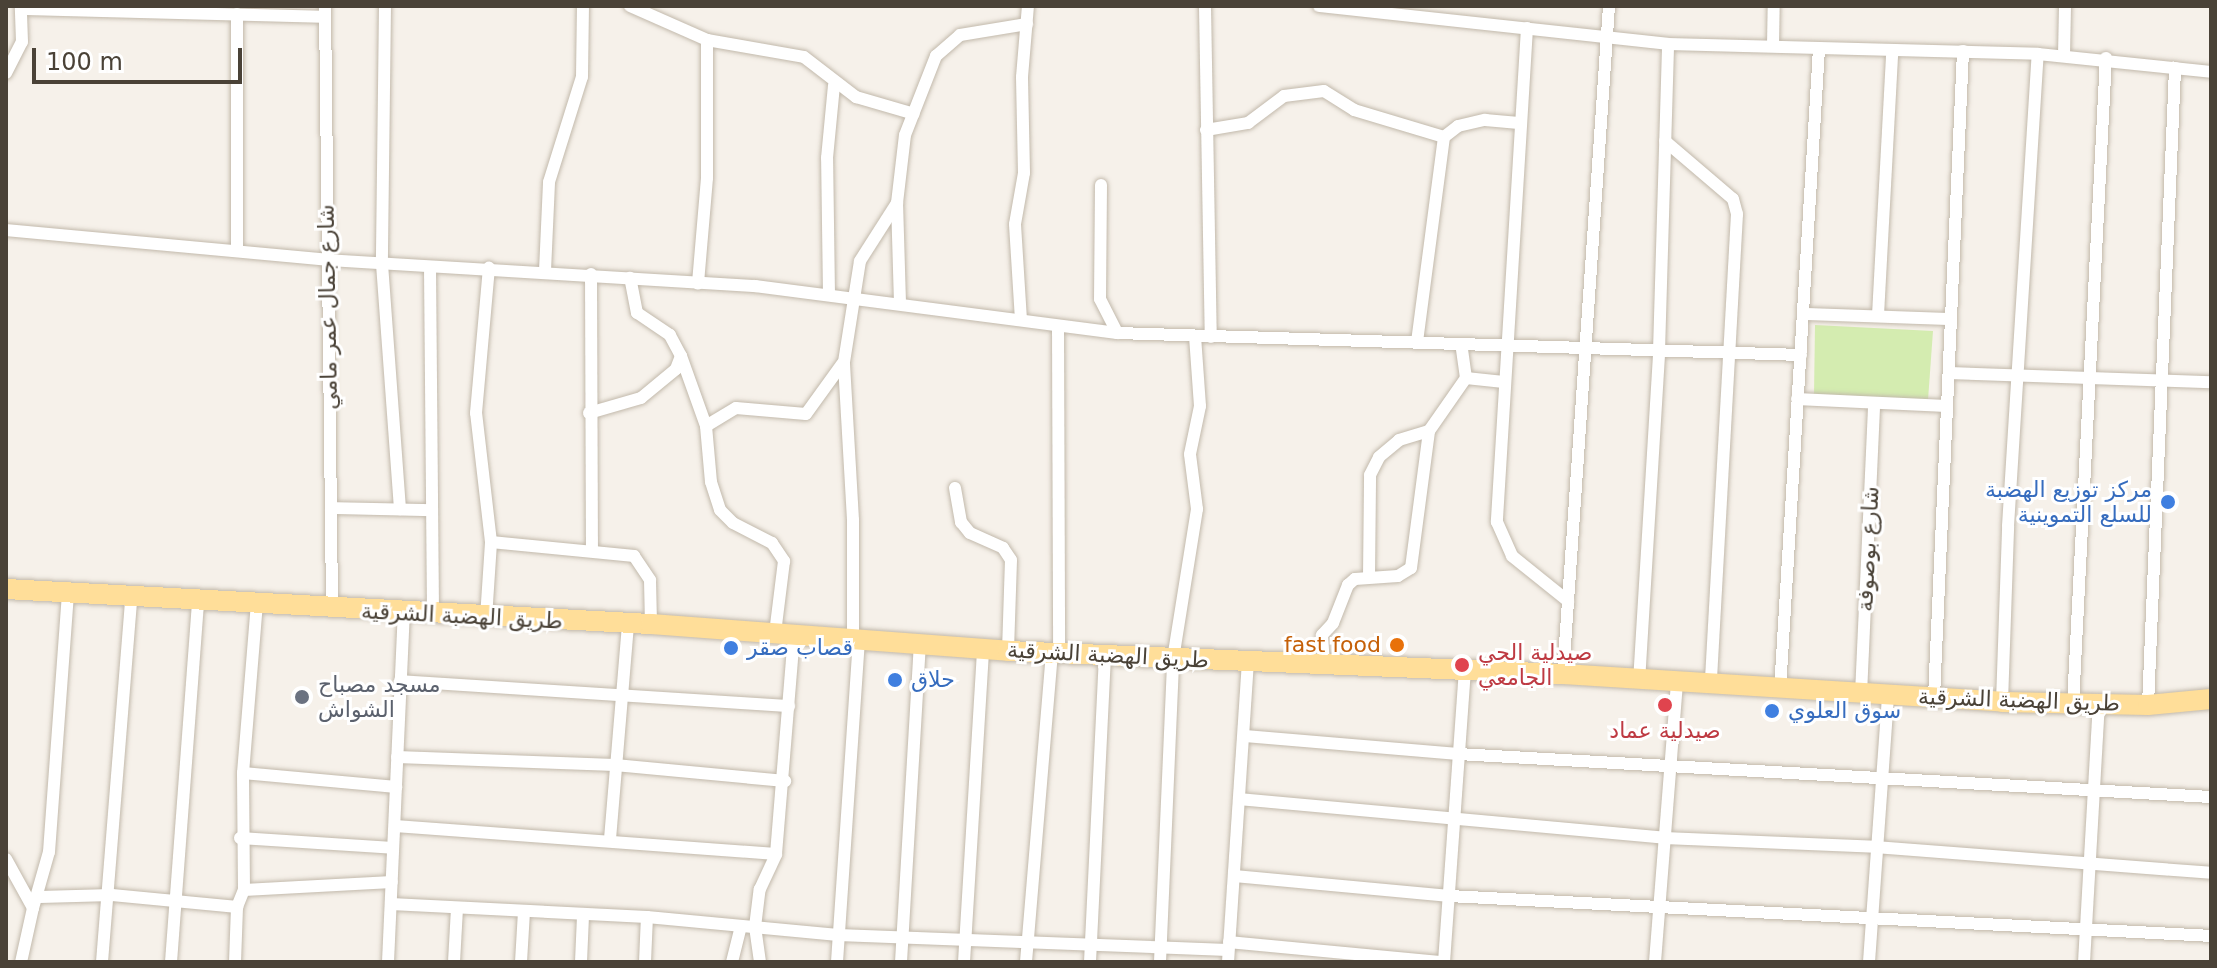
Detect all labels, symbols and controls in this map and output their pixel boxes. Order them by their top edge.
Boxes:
scale bar [36,32,246,82]
text: 100 m [46,48,123,76]
street label: شارع جمال عمر مامي [313,204,343,410]
place label: مركز توزيع الهضبة للسلع التموينية [1985,476,2152,528]
street label: شارع بوصوفة [1852,486,1884,612]
marker: مركز توزيع الهضبة للسلع التموينية [2159,493,2177,511]
street label: طريق الهضبة الشرقية [360,598,564,634]
place label: fast food [1284,632,1381,658]
place label: قصاب صقر [747,635,853,661]
marker: fast food [1388,636,1406,654]
street label: طريق الهضبة الشرقية [1006,637,1210,673]
marker: قصاب صقر [722,639,740,657]
place label: صيدلية الحي الجامعي [1478,639,1592,690]
marker: صيدلية الحي الجامعي [1453,656,1471,674]
place label: حلاق [911,667,955,693]
place label: مسجد مصباح الشواش [318,671,441,722]
marker: حلاق [886,671,904,689]
street label: طريق الهضبة الشرقية [1918,683,2120,717]
marker: مسجد مصباح الشواش [293,688,311,706]
marker: صيدلية عماد [1656,696,1674,714]
place label: سوق العلوي [1788,698,1901,724]
marker: سوق العلوي [1763,702,1781,720]
place label: صيدلية عماد [1609,718,1721,744]

